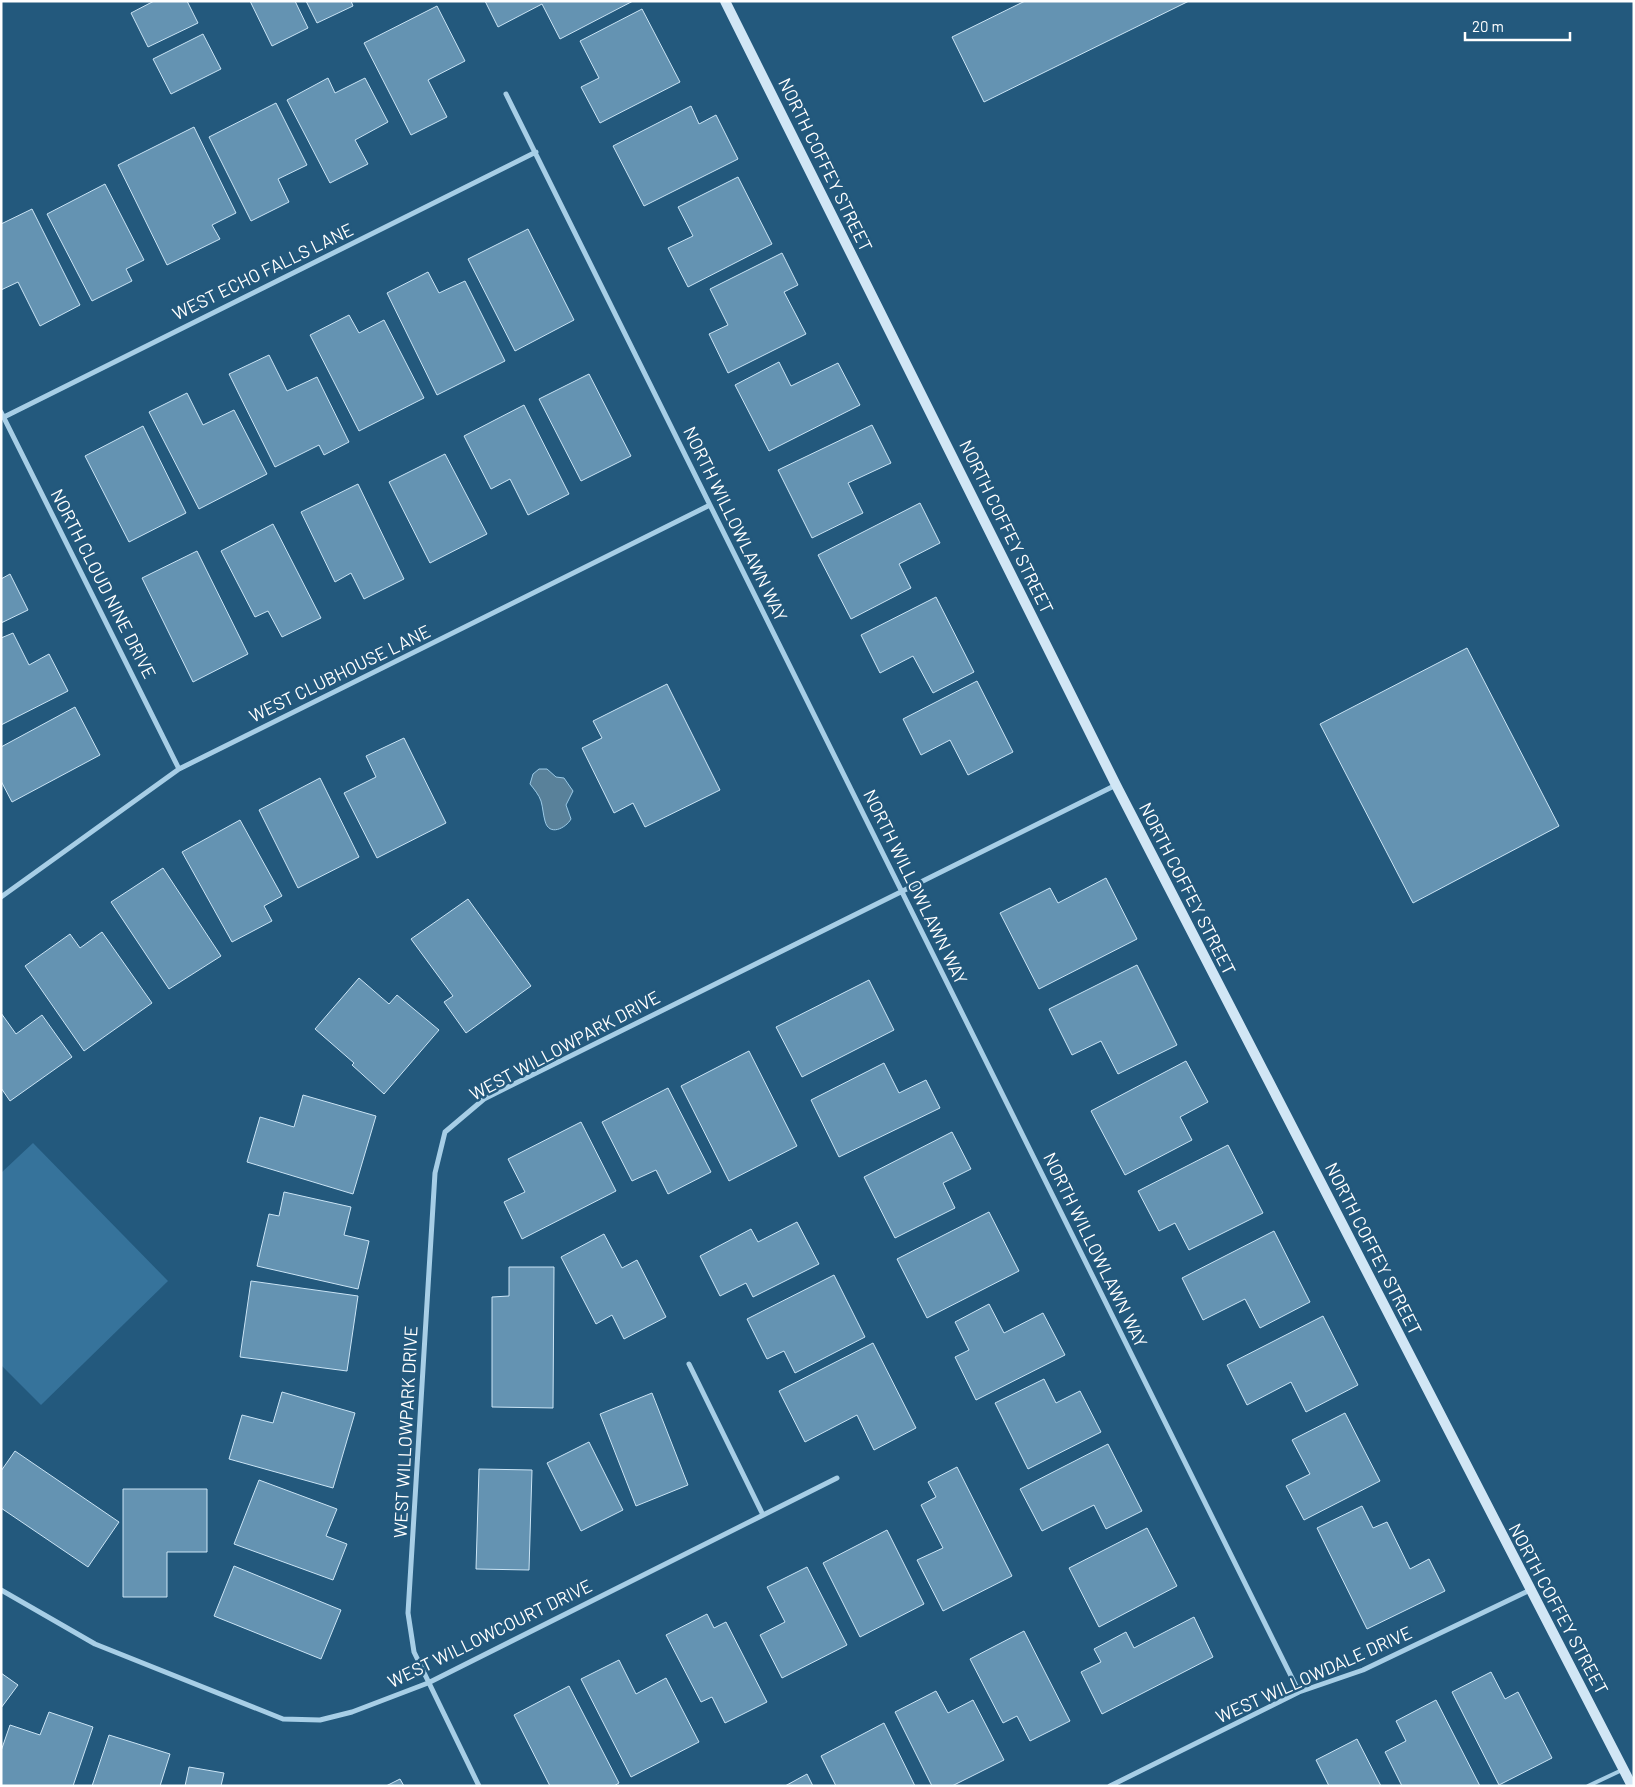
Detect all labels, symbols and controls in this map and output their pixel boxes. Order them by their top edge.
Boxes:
scale bar [1465,10,1570,42]
text: 20 m [1472,17,1504,35]
street label: NORTH COFFEY STREET [774,74,878,255]
street label: WEST ECHO FALLS LANE [169,218,357,324]
street label: NORTH WILLOWLAWN WAY [679,423,793,625]
street label: NORTH COFFEY STREET [955,436,1059,617]
street label: NORTH CLOUD NINE DRIVE [46,485,161,682]
street label: WEST CLUBHOUSE LANE [245,620,434,727]
street label: NORTH WILLOWLAWN WAY [859,786,973,988]
street label: NORTH COFFEY STREET [1135,799,1241,978]
street label: WEST WILLOWPARK DRIVE [465,985,664,1105]
street label: NORTH WILLOWLAWN WAY [1039,1149,1153,1351]
street label: NORTH COFFEY STREET [1321,1159,1427,1338]
street label: WEST WILLOWPARK DRIVE [388,1325,422,1539]
street label: NORTH COFFEY STREET [1504,1519,1613,1698]
street label: WEST WILLOWCOURT DRIVE [384,1574,595,1692]
street label: WEST WILLOWDALE DRIVE [1212,1621,1415,1727]

